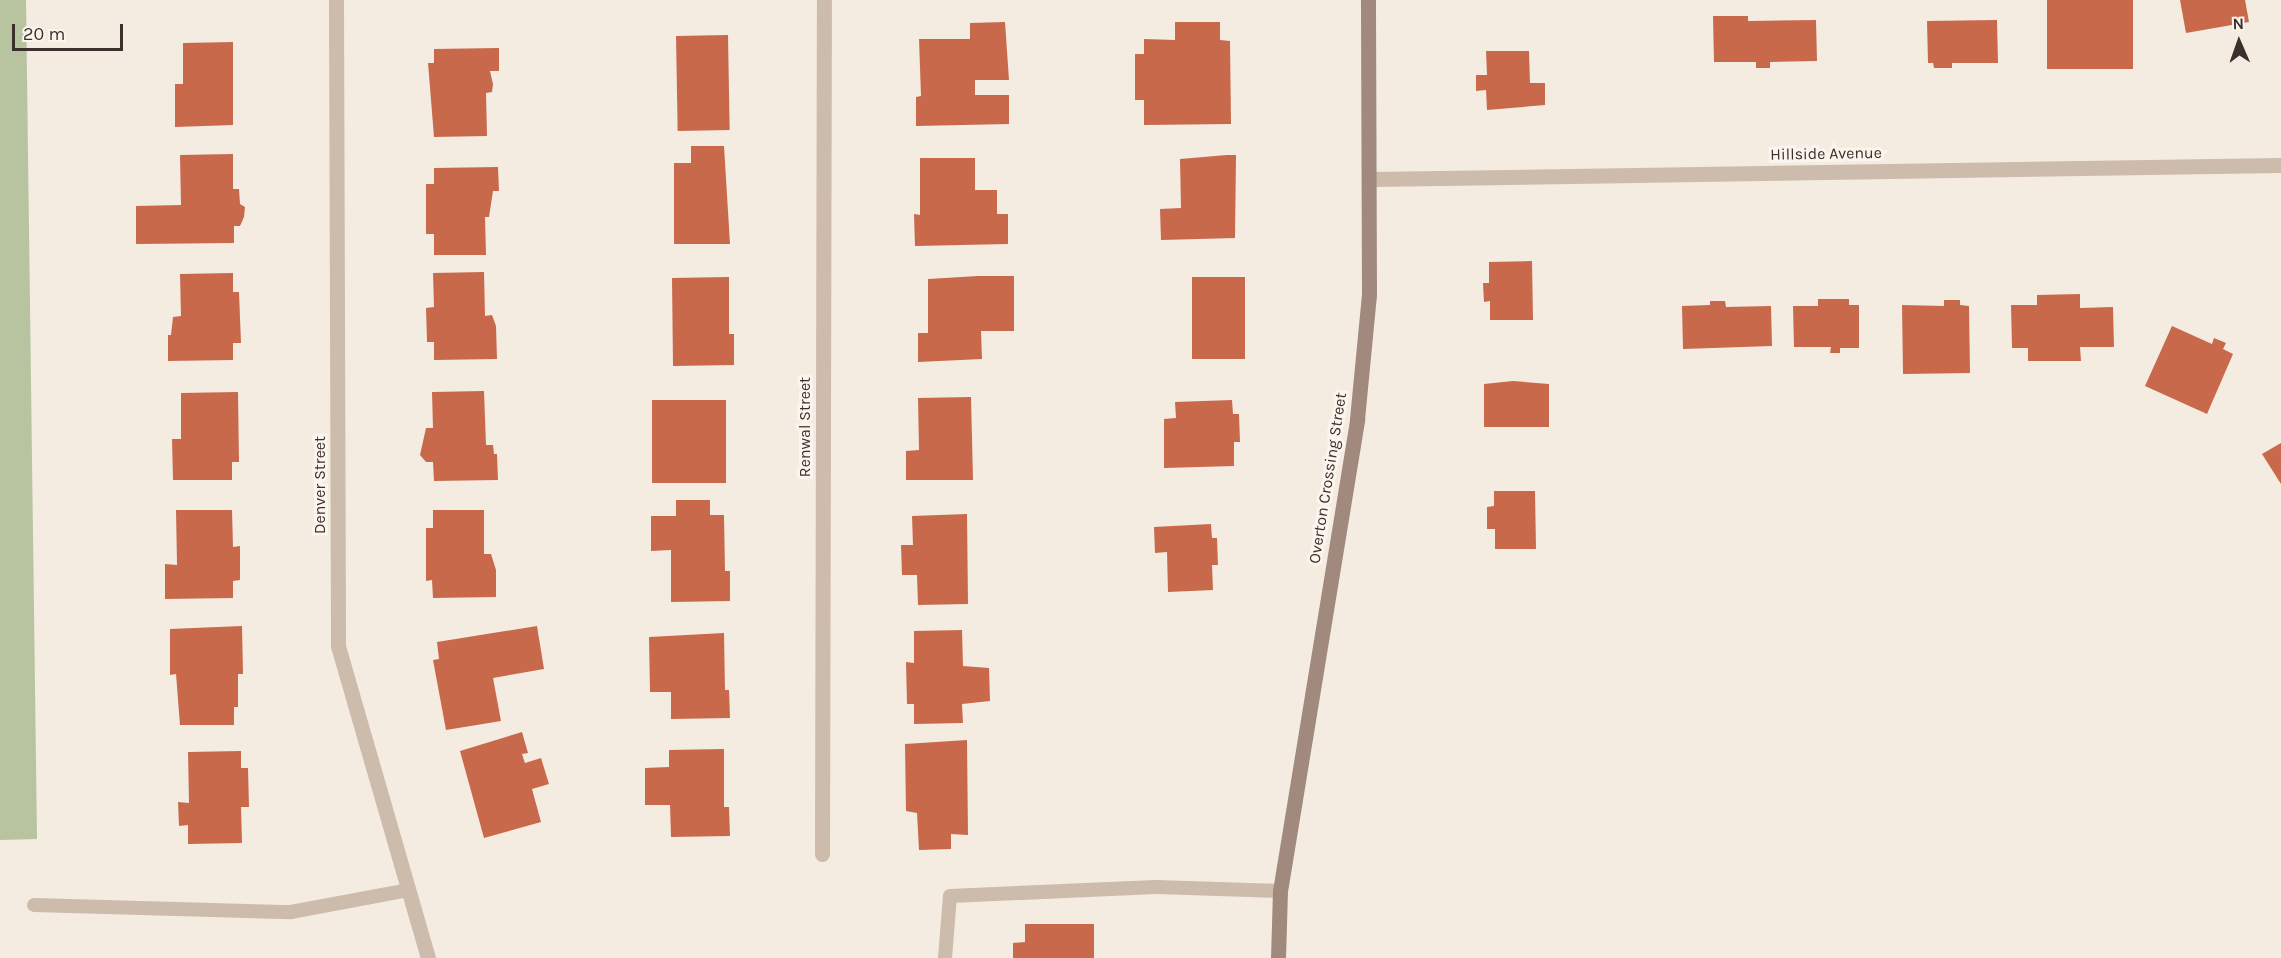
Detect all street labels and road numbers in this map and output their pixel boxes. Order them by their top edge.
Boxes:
street label: Hillside Avenue [1770,143,1882,165]
street label: Renwal Street [795,377,815,477]
street label: Overton Crossing Street [1305,391,1351,565]
street label: Denver Street [310,436,330,534]

